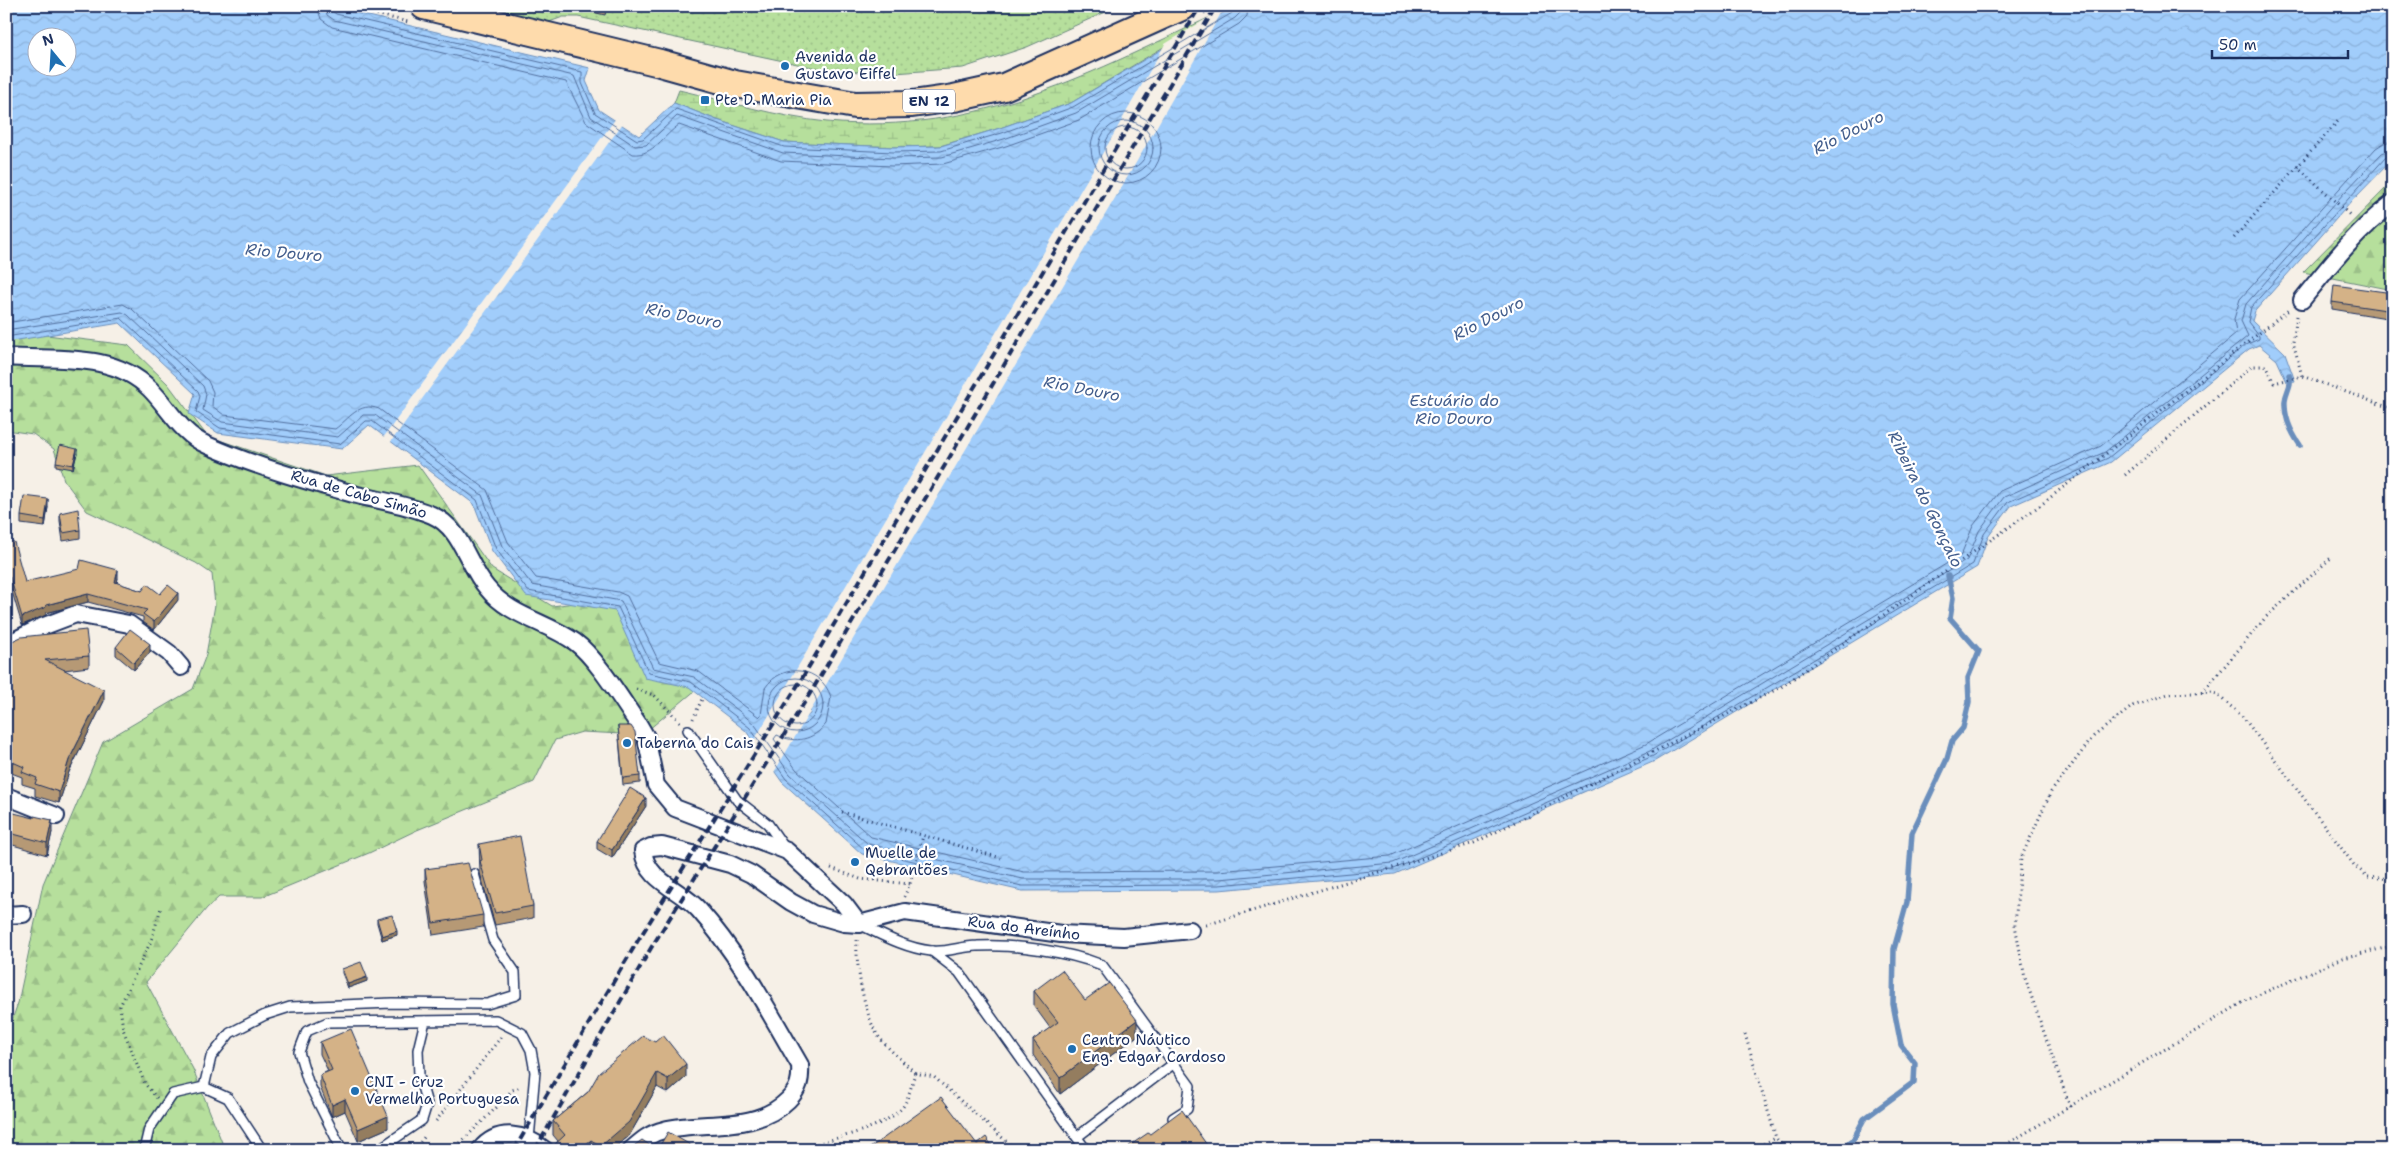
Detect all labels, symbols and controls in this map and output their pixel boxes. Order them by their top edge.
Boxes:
north arrow [28,28,78,78]
scale bar [2212,28,2348,60]
text: N [40,29,56,50]
text: 50 m [2219,35,2257,55]
place label: Avenida de Gustavo Eiffel [795,47,896,84]
marker: Avenida de Gustavo Eiffel [779,60,791,72]
place label: Pte D. Maria Pia [715,90,832,110]
road number: EN 12 [903,90,955,112]
marker: Pte D. Maria Pia [699,94,711,106]
water label: Rio Douro [1809,105,1888,159]
water label: Rio Douro [245,239,324,266]
water label: Rio Douro [1449,291,1528,345]
water label: Rio Douro [644,298,724,333]
water label: Rio Douro [1042,371,1122,406]
water label: Estuário do Rio Douro [1409,390,1499,429]
water label: Ribeira do Gonçalo [1883,427,1968,571]
street label: Rua de Cabo Simão [289,465,429,523]
place label: Taberna do Cais [637,733,754,753]
marker: Taberna do Cais [621,737,633,749]
place label: Muelle de Qebrantões [865,843,948,880]
marker: Muelle de Qebrantões [849,856,861,868]
street label: Rua do Areínho [967,911,1081,945]
place label: Centro Náutico Eng. Edgar Cardoso [1082,1030,1226,1067]
marker: Centro Náutico Eng. Edgar Cardoso [1066,1043,1078,1055]
place label: CNI - Cruz Vermelha Portuguesa [365,1072,520,1109]
marker: CNI - Cruz Vermelha Portuguesa [349,1085,361,1097]

